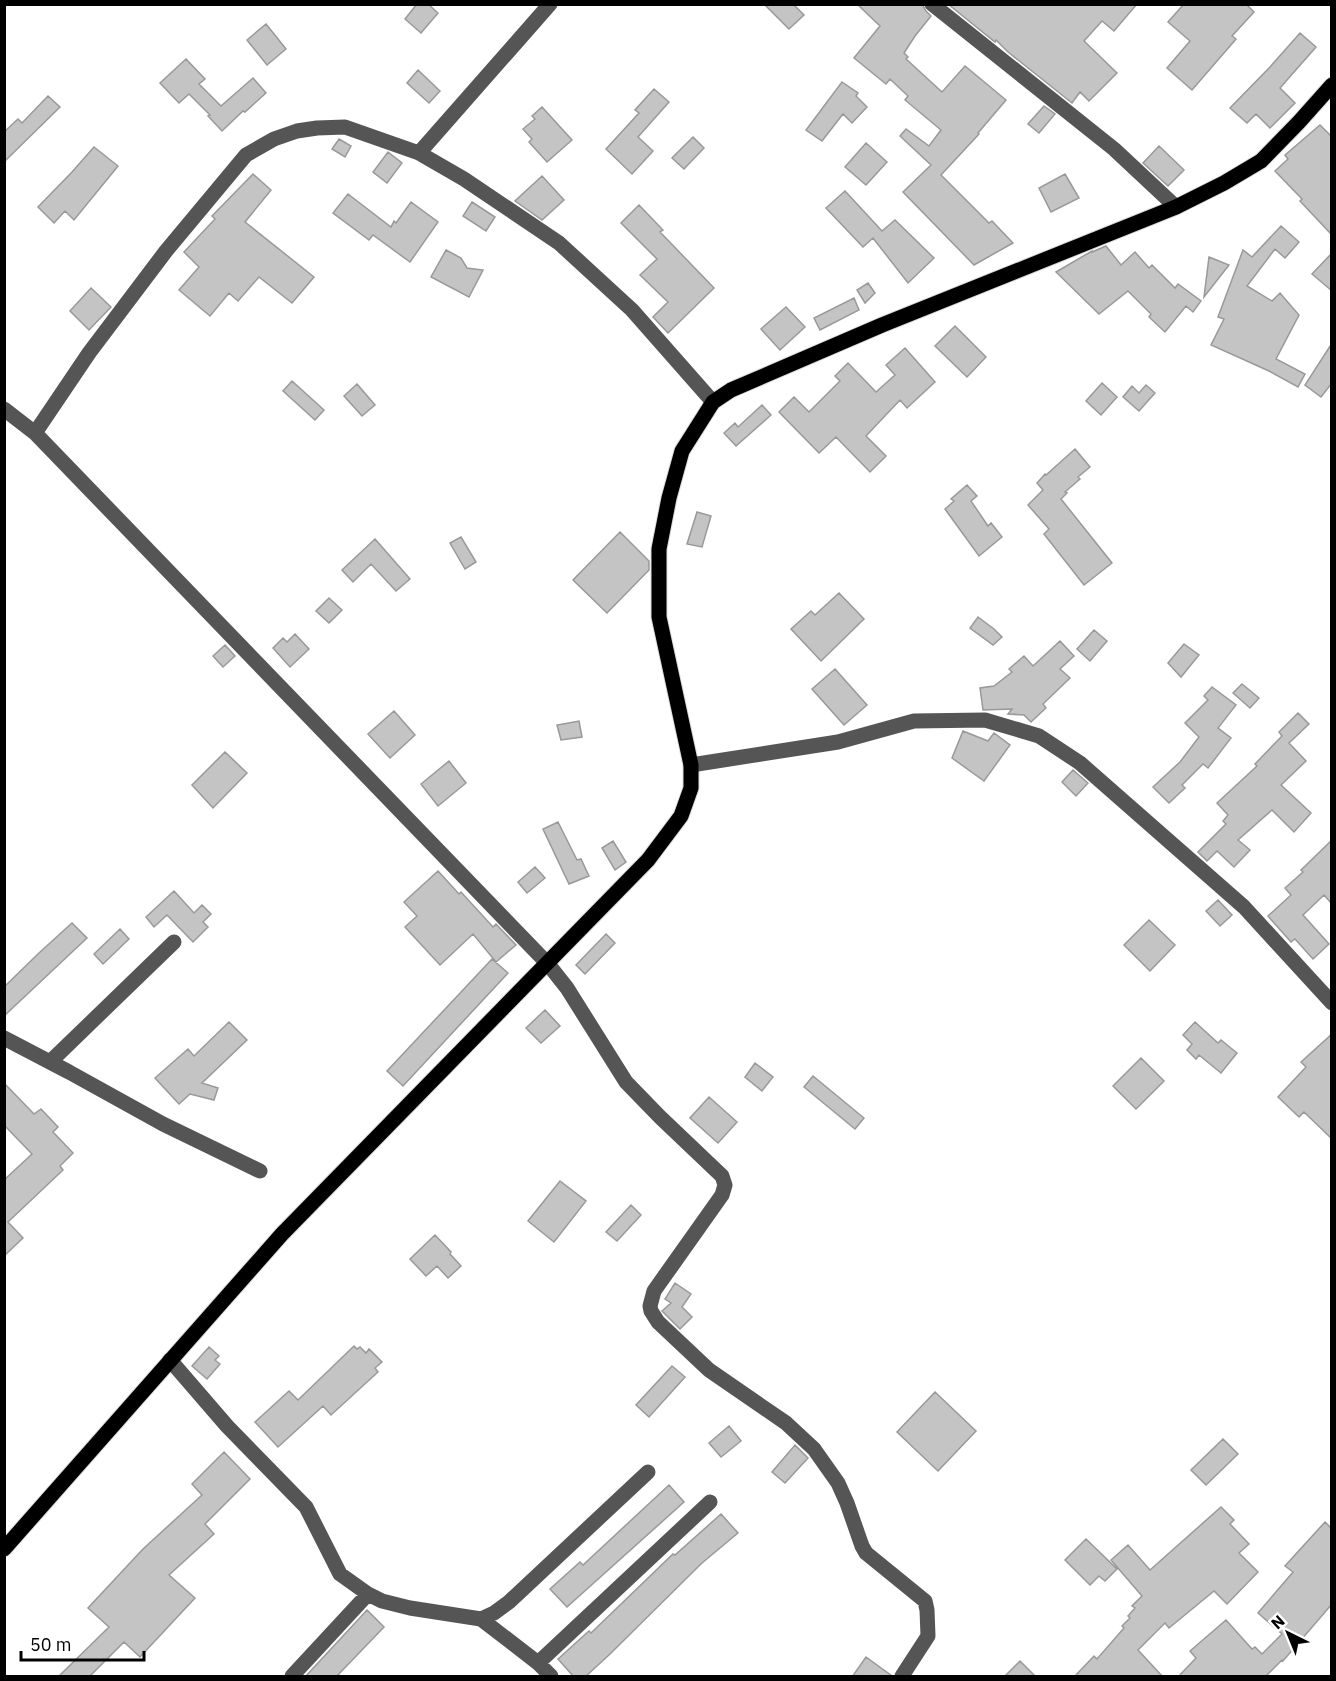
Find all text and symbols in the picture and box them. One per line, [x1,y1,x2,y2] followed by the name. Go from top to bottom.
[1258,1603,1318,1663] north arrow
[1267,1611,1289,1633] text: N
[21,1624,144,1662] scale bar
[30,1633,72,1656] text: 50 m

